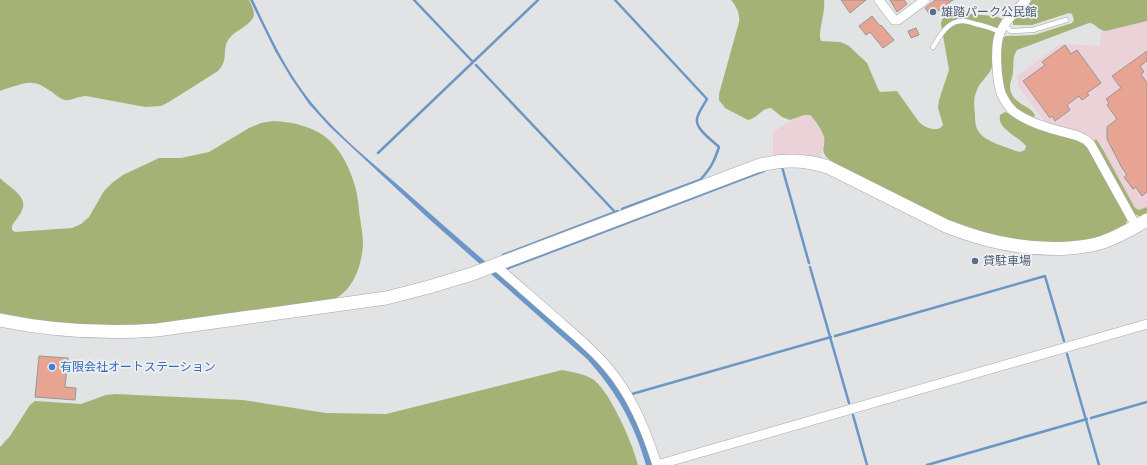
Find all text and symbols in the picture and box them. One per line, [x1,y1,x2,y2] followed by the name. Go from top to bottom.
[941,5,1037,19] place label: 雄踏パーク公民館
[928,7,938,17] marker: 雄踏パーク公民館
[983,254,1031,268] place label: 貸駐車場
[970,256,980,266] marker: 貸駐車場
[60,360,216,374] place label: 有限会社オートステーション
[47,362,57,372] marker: 有限会社オートステーション

